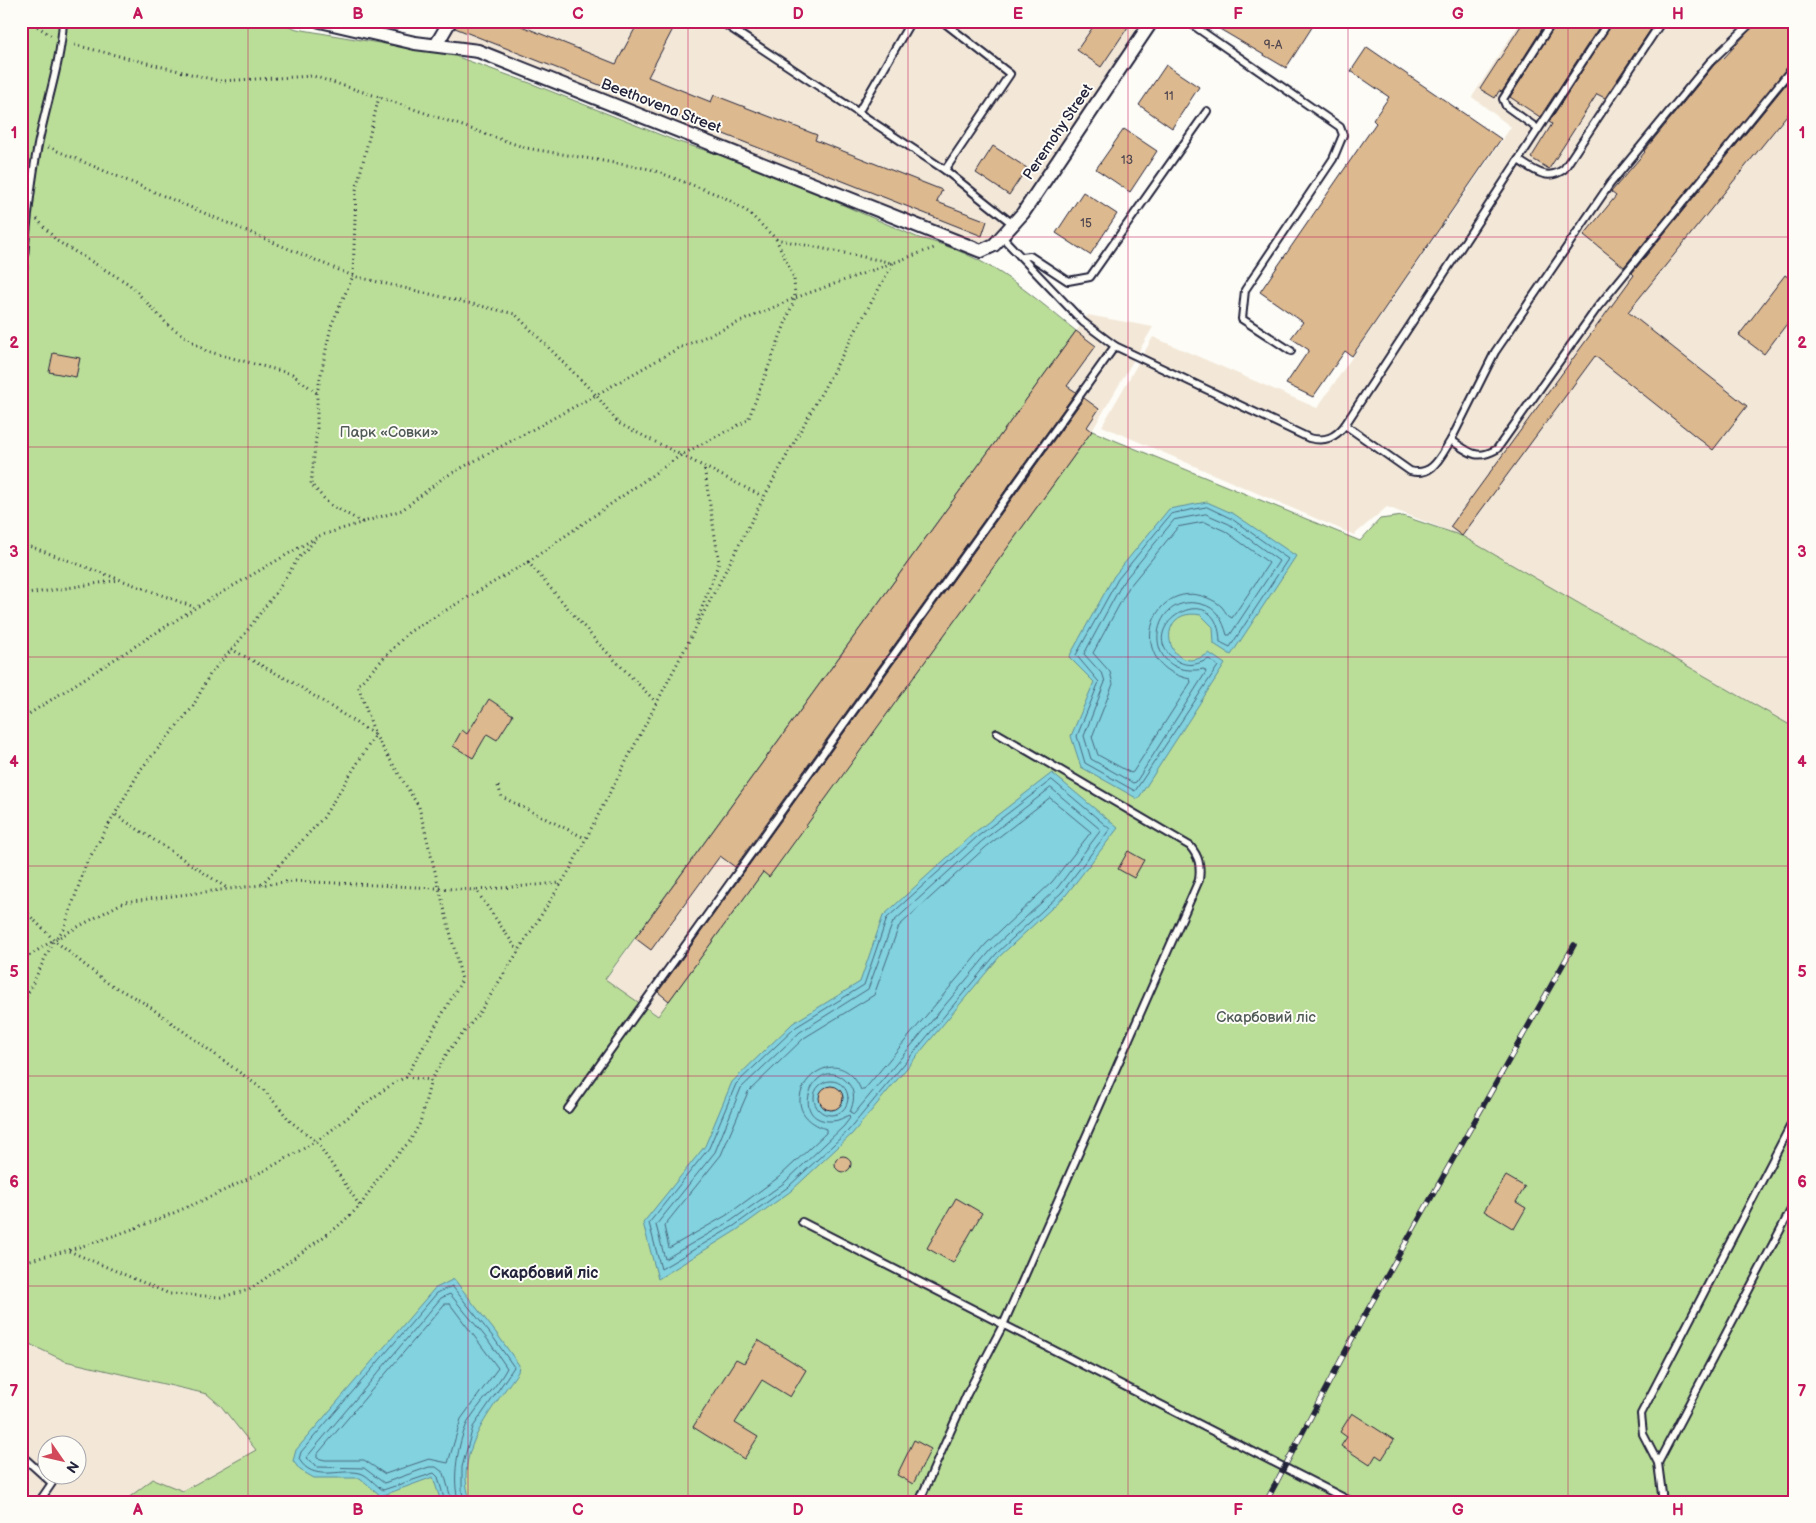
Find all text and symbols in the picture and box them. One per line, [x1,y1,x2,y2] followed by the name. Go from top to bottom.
[132,5,143,24] text: A
[352,5,364,24] text: B
[572,5,584,24] text: C
[792,5,804,24] text: D
[1013,5,1023,24] text: E
[1233,5,1243,24] text: F
[1452,5,1464,24] text: G
[1672,5,1684,24] text: H
[1264,38,1283,53] house number: 9-А
[598,74,724,138] street label: Beethovena Street
[1019,80,1097,184] street label: Peremohy Street
[1164,89,1174,104] house number: 11
[11,124,17,143] text: 1
[1799,124,1805,143] text: 1
[1121,153,1133,168] house number: 13
[1080,216,1092,231] house number: 15
[9,334,19,353] text: 2
[1797,334,1807,353] text: 2
[339,423,439,442] park label: Парк «Совки»
[9,543,19,562] text: 3
[1797,543,1807,562] text: 3
[9,753,19,772] text: 4
[1797,753,1807,772] text: 4
[9,963,19,982] text: 5
[1797,963,1807,982] text: 5
[1216,1008,1316,1027] park label: Скарбовий ліс
[9,1173,19,1192] text: 6
[1797,1173,1807,1192] text: 6
[490,1264,598,1283] district label: Скарбовий ліс
[10,1382,19,1401] text: 7
[1798,1382,1807,1401] text: 7
[38,1436,88,1486] north arrow
[62,1458,82,1476] text: N
[132,1501,143,1520] text: A
[352,1501,364,1520] text: B
[572,1501,584,1520] text: C
[792,1501,804,1520] text: D
[1013,1501,1023,1520] text: E
[1233,1501,1243,1520] text: F
[1452,1501,1464,1520] text: G
[1672,1501,1684,1520] text: H

